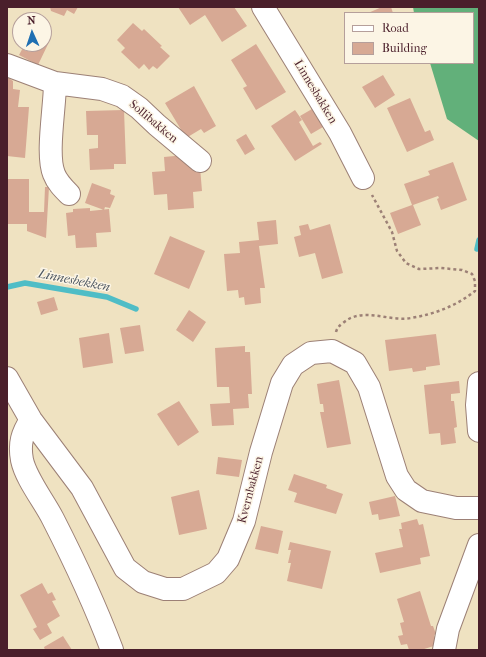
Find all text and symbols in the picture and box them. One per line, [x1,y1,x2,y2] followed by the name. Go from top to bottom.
[12,12,52,52] north arrow
[344,12,474,64] legend
[27,14,36,27] text: N
[382,21,409,35] text: Road
[382,41,427,55] text: Building
[290,57,340,127] street label: Linnesbakken
[126,97,180,147] street label: Sollibakken
[37,266,111,296] water label: Linnesbekken
[235,455,267,525] street label: Kvernbakken

